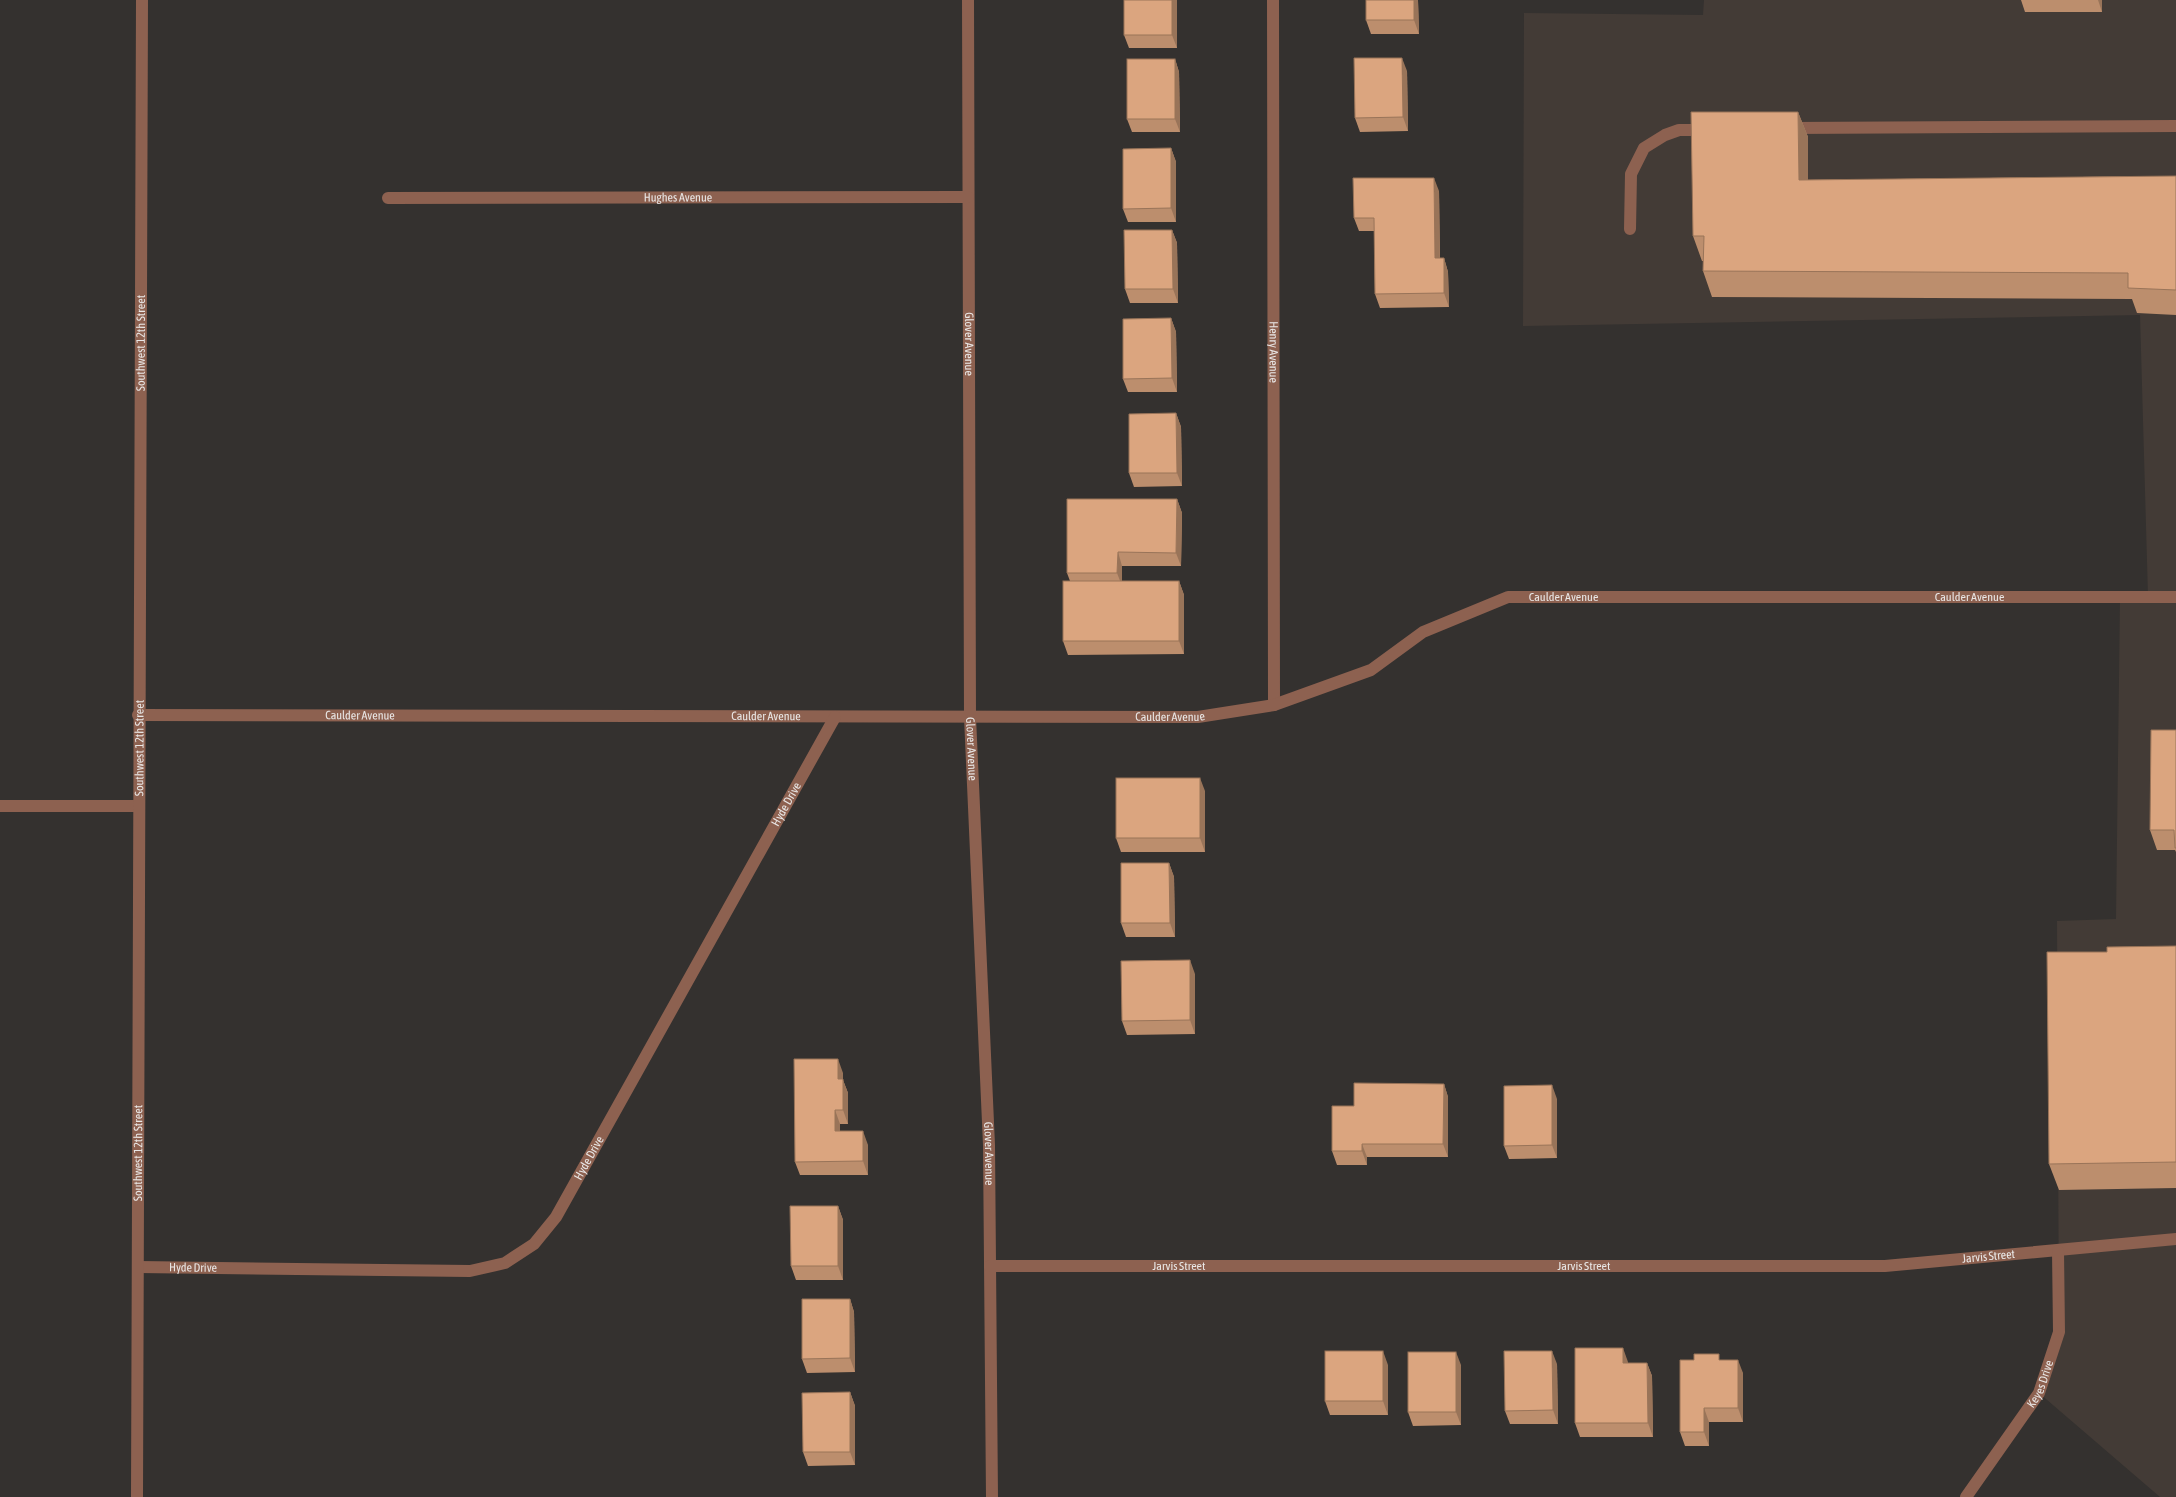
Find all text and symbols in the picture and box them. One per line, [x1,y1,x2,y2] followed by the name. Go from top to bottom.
[644,190,712,205] street label: Hughes Avenue
[134,294,148,391] street label: Southwest 12th Street
[962,312,976,376] street label: Glover Avenue
[1266,321,1281,383] street label: Henry Avenue
[1529,590,1598,604] street label: Caulder Avenue
[1935,590,2004,604] street label: Caulder Avenue
[132,699,147,796] street label: Southwest 12th Street
[325,708,395,722] street label: Caulder Avenue
[731,709,801,723] street label: Caulder Avenue
[1135,709,1206,724] street label: Caulder Avenue
[963,717,980,781] street label: Glover Avenue
[768,780,804,829] street label: Hyde Drive
[131,1104,145,1201] street label: Southwest 12th Street
[981,1121,996,1185] street label: Glover Avenue
[571,1134,607,1182] street label: Hyde Drive
[1962,1247,2016,1266] street label: Jarvis Street
[1153,1259,1206,1273] street label: Jarvis Street
[1558,1259,1611,1273] street label: Jarvis Street
[169,1260,217,1275] street label: Hyde Drive
[2024,1358,2056,1410] street label: Keyes Drive

